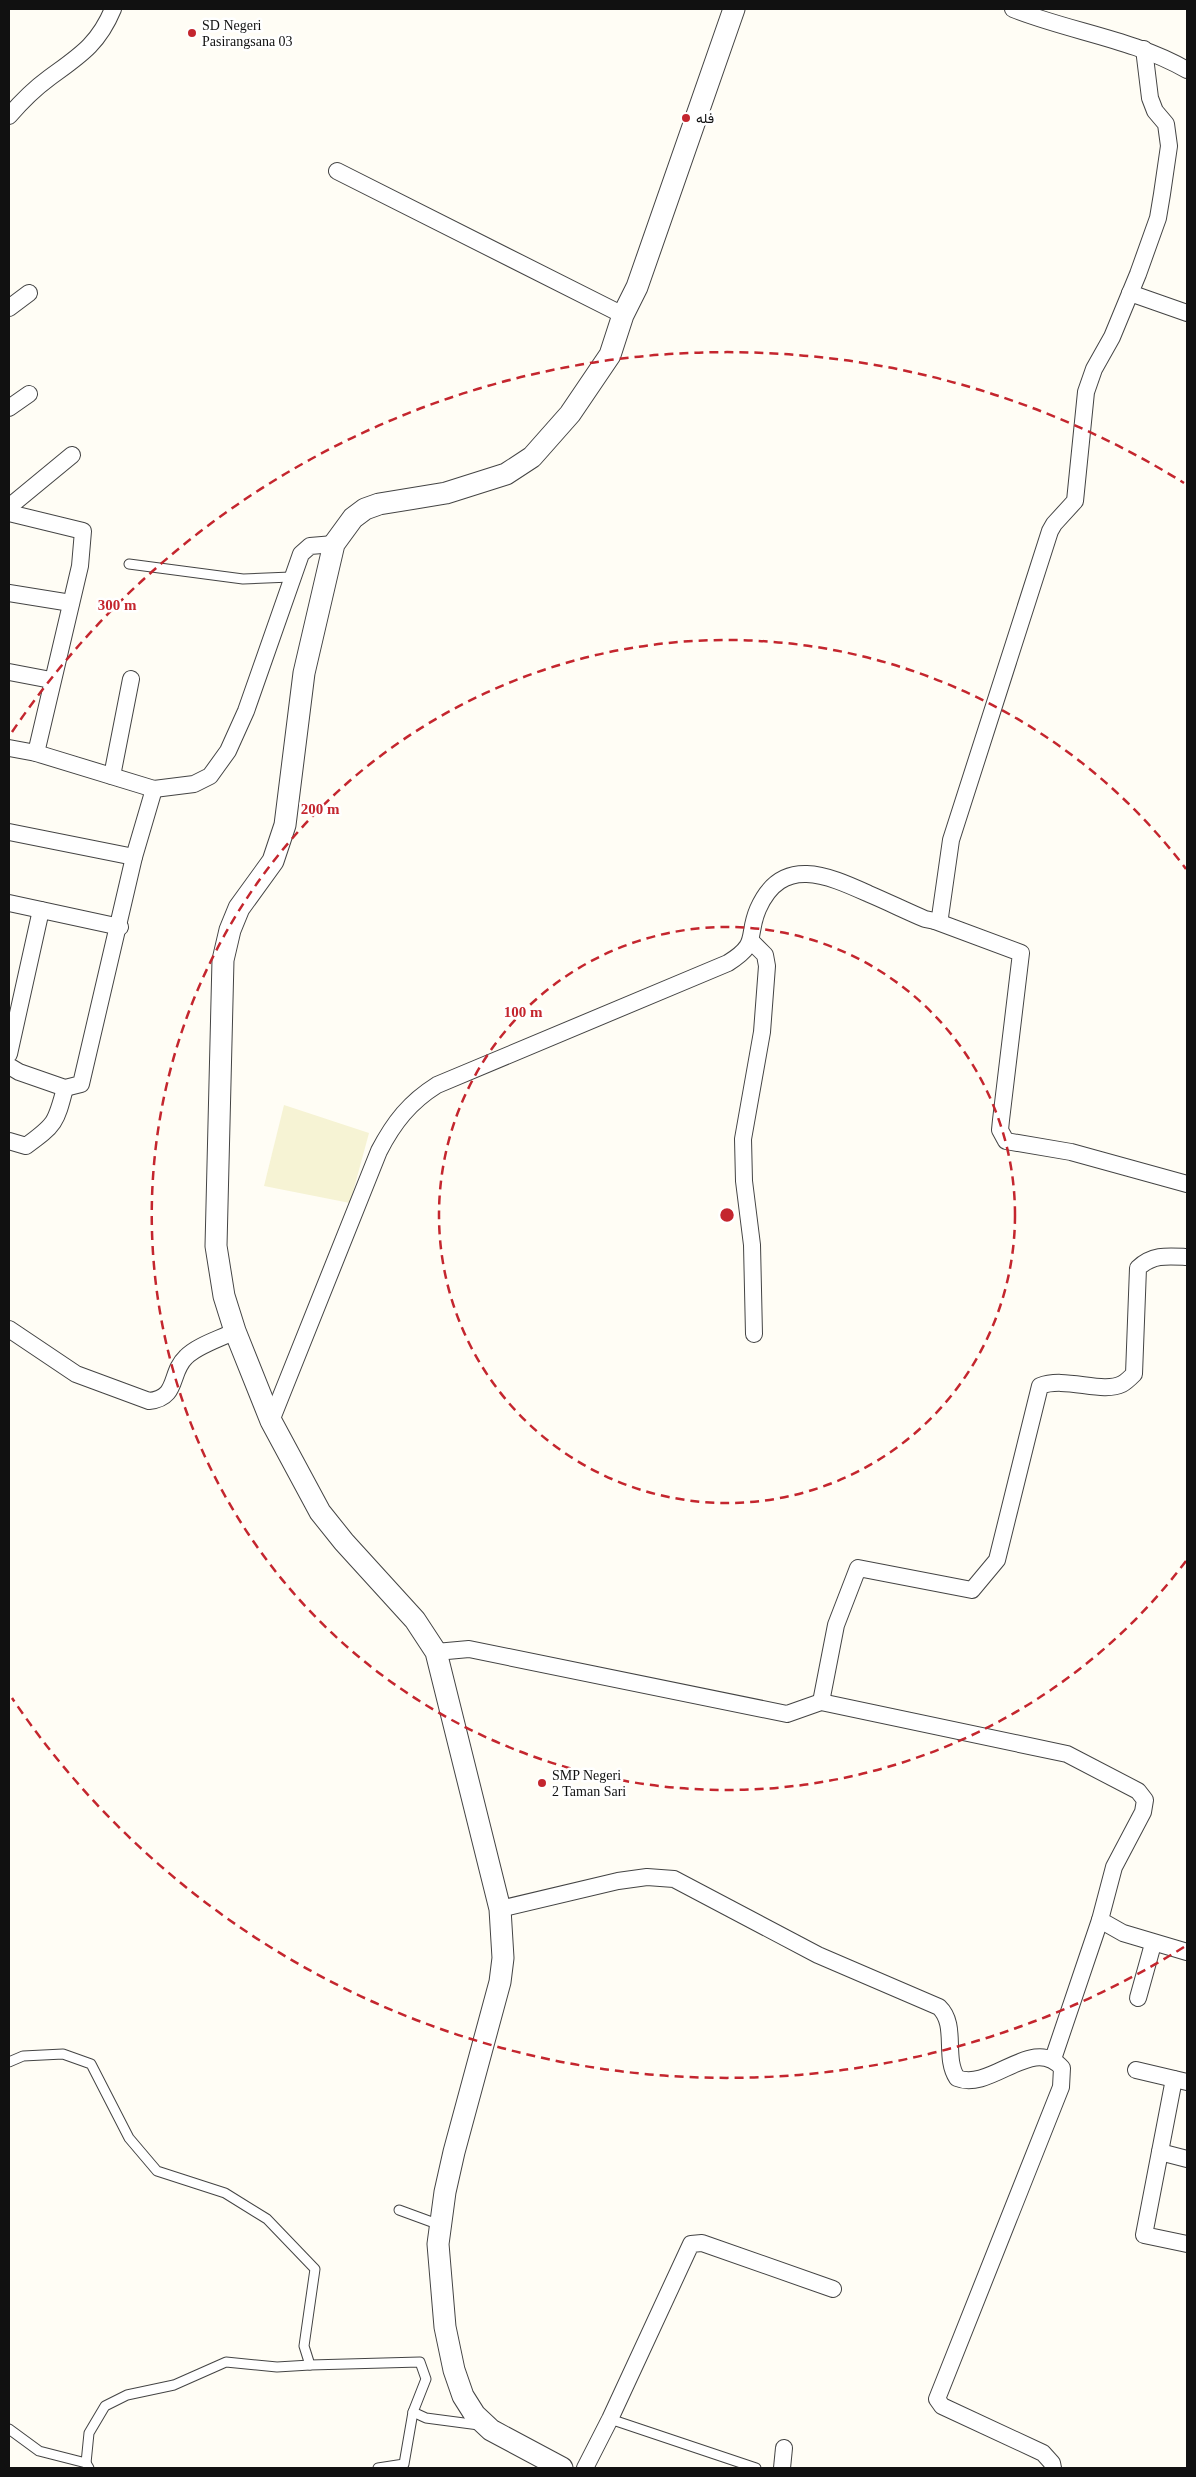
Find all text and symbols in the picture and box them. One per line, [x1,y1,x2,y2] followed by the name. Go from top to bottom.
[202,18,293,49] place label: SD Negeri Pasirangsana 03
[186,27,198,39] marker: SD Negeri Pasirangsana 03
[696,111,714,126] place label: فله
[680,112,692,124] marker: فله
[98,597,137,613] text: 300 m
[301,801,340,817] text: 200 m
[504,1004,543,1020] text: 100 m
[718,1206,736,1224] centre of rings
[552,1768,626,1799] place label: SMP Negeri 2 Taman Sari
[536,1777,548,1789] marker: SMP Negeri 2 Taman Sari

